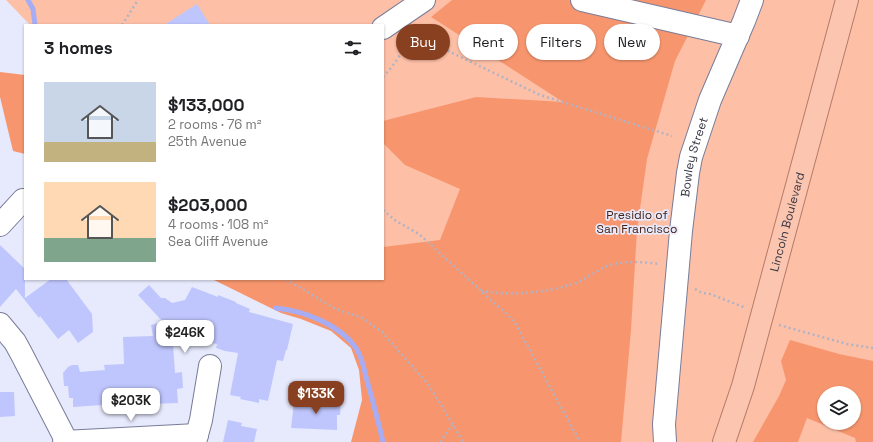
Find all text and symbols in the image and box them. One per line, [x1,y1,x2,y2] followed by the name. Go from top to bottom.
[396,24,450,60] chip: Buy
[458,24,518,60] chip: Rent
[526,24,596,60] chip: Filters
[604,24,660,60] chip: New
[44,37,113,59] text: 3 homes
[342,37,364,59] icon: filters
[168,94,245,116] text: $133,000
[76,98,124,146] icon: home
[677,115,712,198] street label: Bowley Street
[168,116,262,133] text: 2 rooms · 76 m²
[168,133,247,150] text: 25th Avenue
[766,170,808,274] street label: Lincoln Boulevard
[168,194,248,216] text: $203,000
[76,198,124,246] icon: home
[597,207,677,237] park label: Presidio of San Francisco
[168,216,269,233] text: 4 rooms · 108 m²
[168,233,268,250] text: Sea Cliff Avenue
[157,320,213,354] pin: $246K
[165,324,205,341] text: $246K
[288,381,344,415] pin: $133K
[297,385,335,402] text: $133K
[817,386,861,430] map controls
[817,386,861,430] button: layers
[103,388,159,422] pin: $203K
[111,392,151,409] text: $203K

